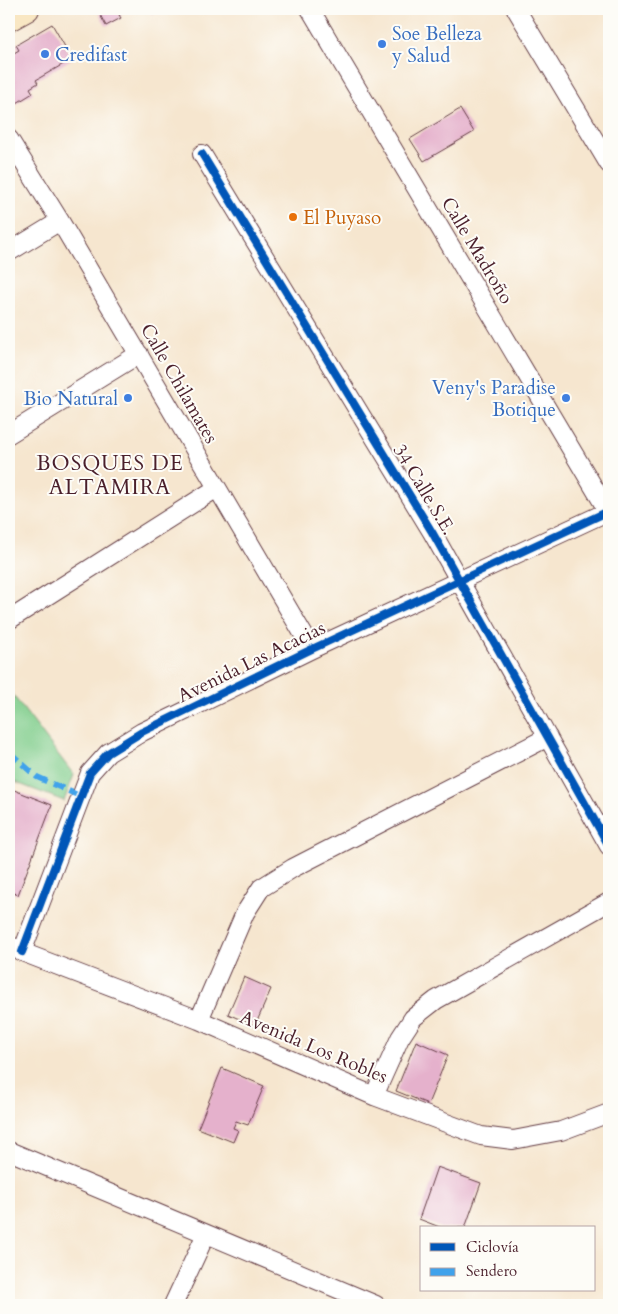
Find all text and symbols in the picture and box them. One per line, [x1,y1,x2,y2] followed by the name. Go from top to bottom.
[391,21,482,69] place label: Soe Belleza y Salud
[376,38,388,50] marker: Soe Belleza y Salud
[55,42,127,68] place label: Credifast
[39,48,51,60] marker: Credifast
[435,192,519,309] street label: Calle Madroño
[303,205,381,231] place label: El Puyaso
[287,211,299,223] marker: El Puyaso
[134,319,224,448] street label: Calle Chilamates
[432,375,556,423] place label: Veny's Paradise Botique
[24,386,118,412] place label: Bio Natural
[122,392,134,404] marker: Bio Natural
[560,392,572,404] marker: Veny's Paradise Botique
[387,439,461,540] street label: 34 Calle S.E.
[36,449,184,502] district label: BOSQUES DE ALTAMIRA
[173,615,330,709] street label: Avenida Las Acacias
[236,1004,391,1090] street label: Avenida Los Robles
[420,1226,596,1292] legend
[466,1237,519,1257] text: Ciclovía
[466,1261,517,1281] text: Sendero

